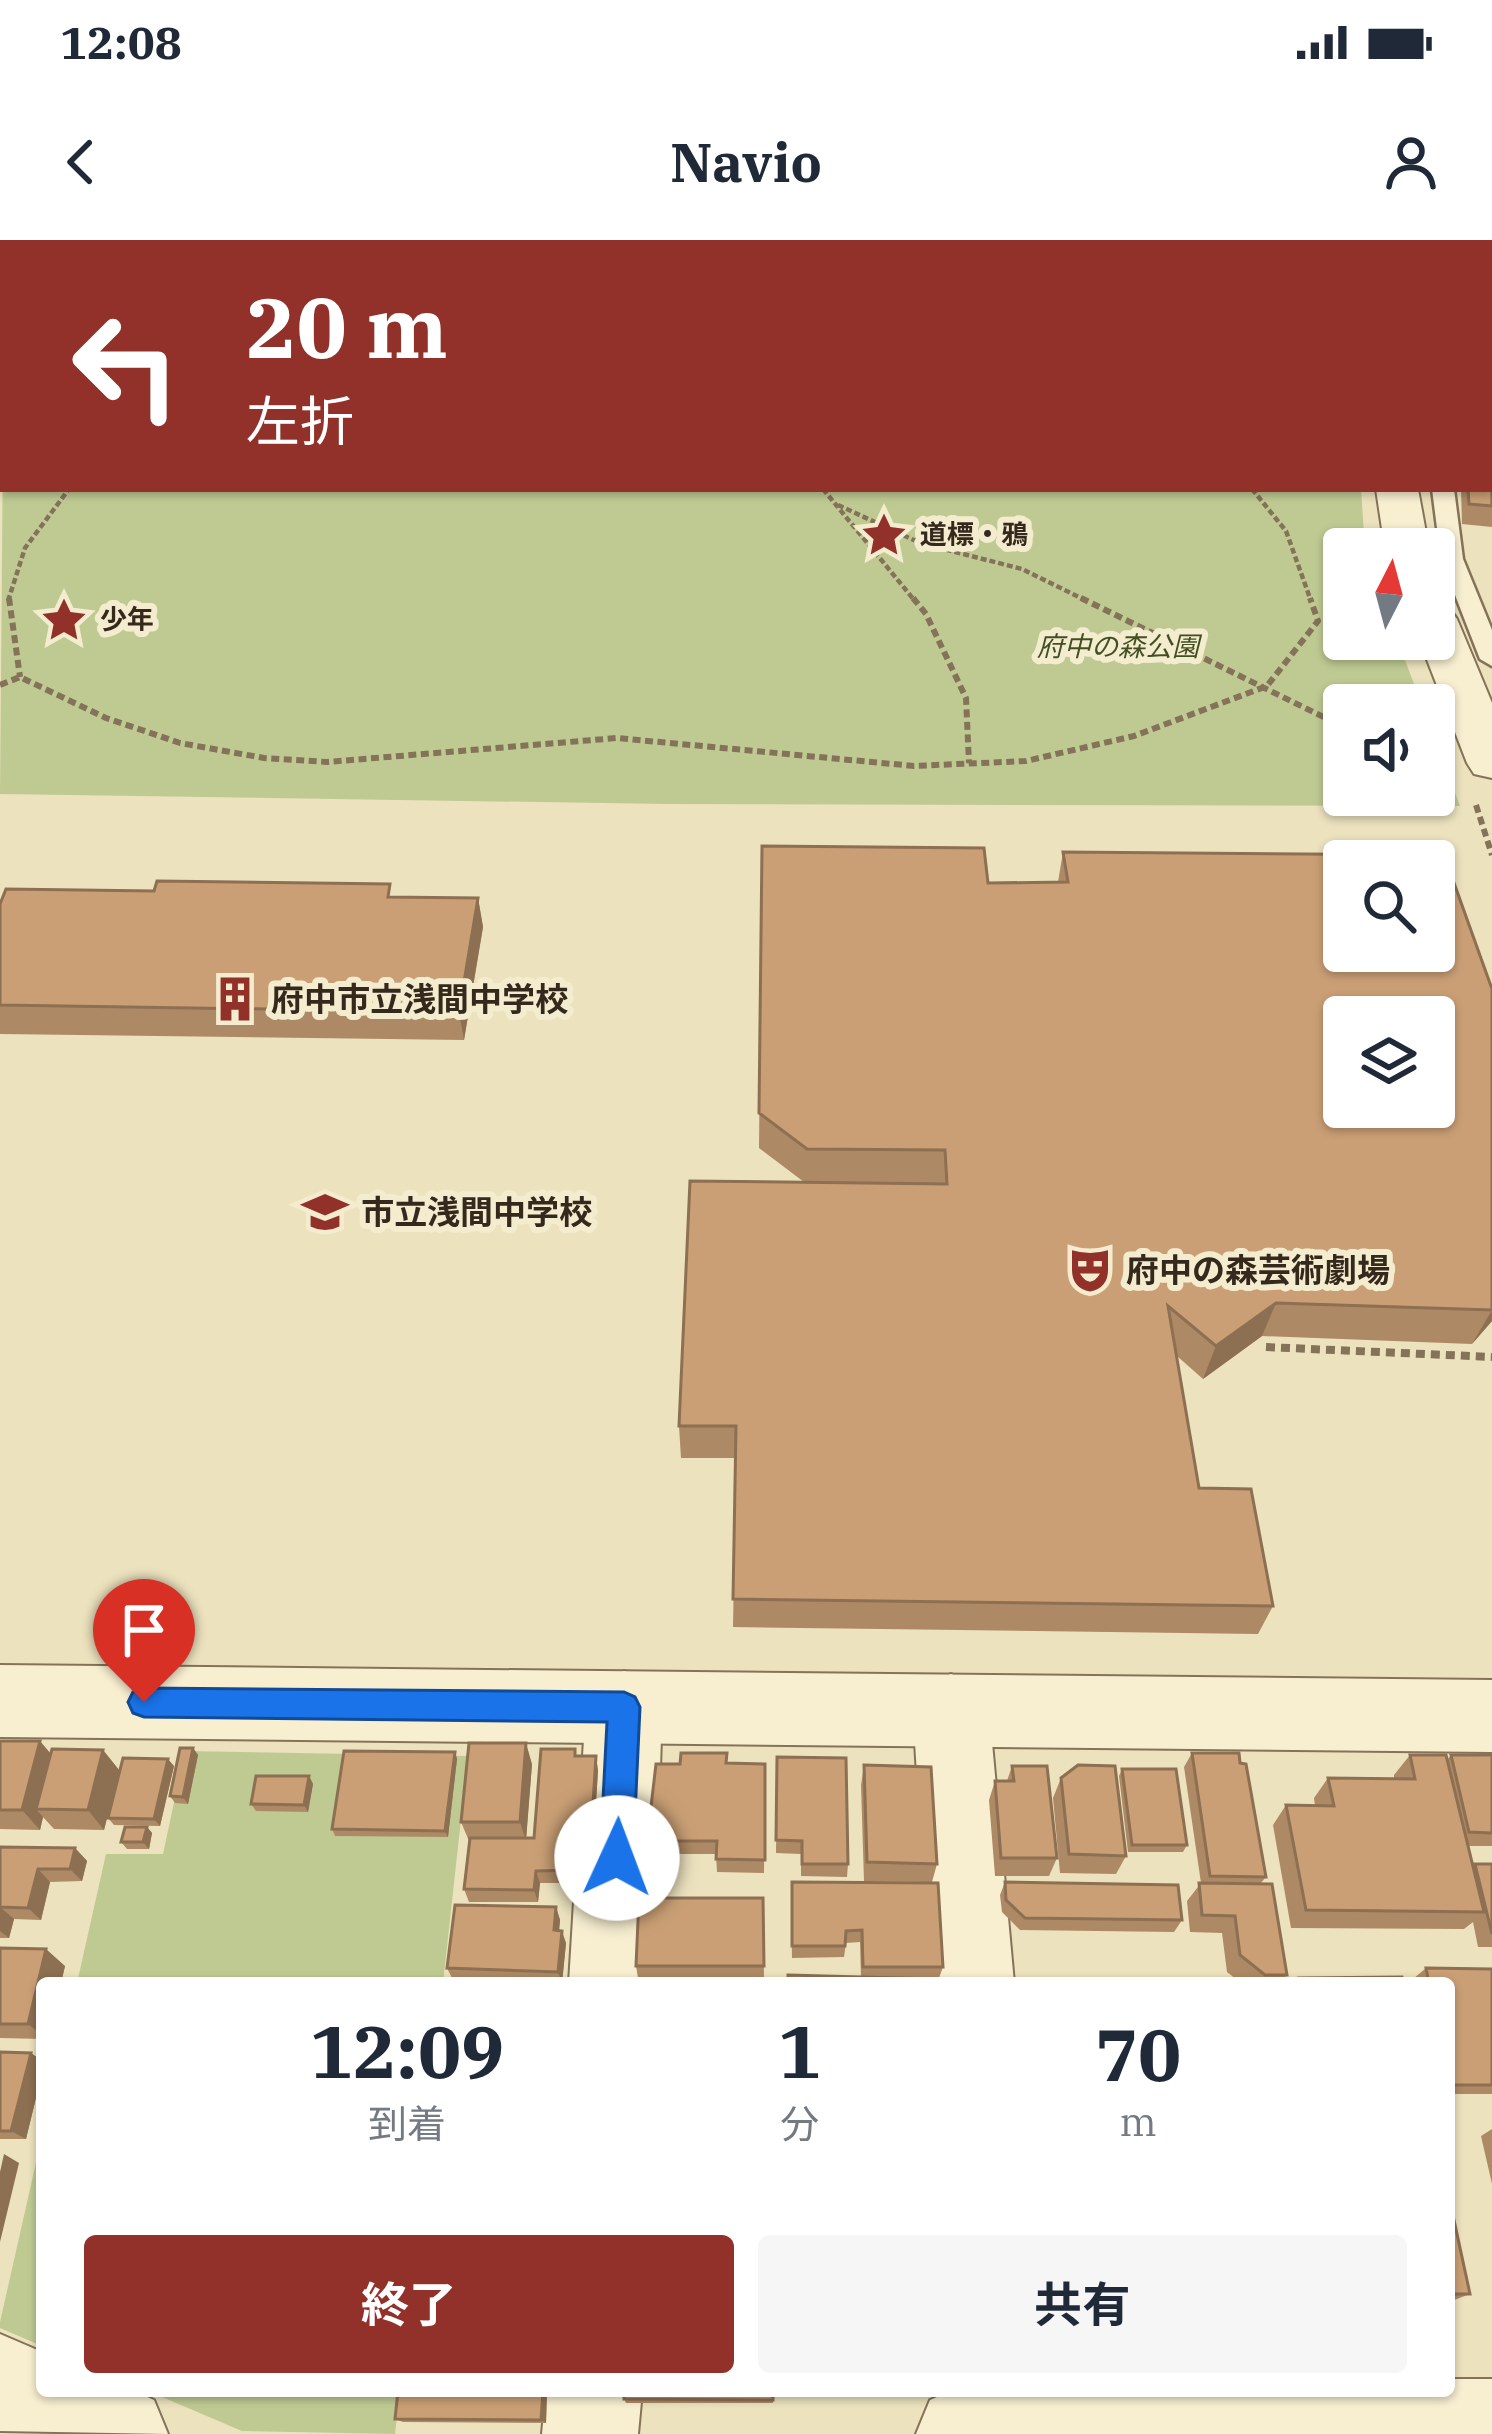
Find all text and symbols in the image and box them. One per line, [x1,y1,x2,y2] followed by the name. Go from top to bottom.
[60,13,182,71] text: 12:08
[670,127,822,197] text: Navio
[48,129,114,195] icon: back
[1378,129,1444,195] icon: person
[246,272,448,381] text: 20 m
[48,288,204,444] icon: left
[246,386,354,456] text: 左折
[859,510,909,560] place icon: 道標・鴉
[920,516,1028,551] place label: 道標・鴉
[1323,528,1455,660] north arrow
[1323,528,1455,1128] map controls
[39,595,89,645] place icon: 少年
[100,601,154,636] place label: 少年
[1037,628,1203,663] park label: 府中の森公園
[1323,684,1455,816] button: sound
[1323,840,1455,972] button: search
[210,974,260,1024] building icon: 府中市立浅間中学校
[271,977,568,1020] place label: 府中市立浅間中学校
[1323,996,1455,1128] button: layers
[300,1187,350,1237] school or university icon: 市立浅間中学校
[361,1190,592,1233] place label: 市立浅間中学校
[1065,1245,1115,1295] theatre icon: 府中の森芸術劇場
[1126,1248,1390,1291] place label: 府中の森芸術劇場
[93,1579,195,1702] pin
[111,1597,177,1663] icon: arrive
[554,1795,680,1921] position arrow
[310,2004,504,2098] text: 12:09
[778,2004,821,2098] text: 1
[1095,2007,1181,2101] text: 70
[1120,2096,1157,2147] text: m
[368,2098,446,2149] text: 到着
[780,2098,819,2149] text: 分
[84,2235,734,2373] button: 終了
[758,2235,1407,2373] button: 共有

